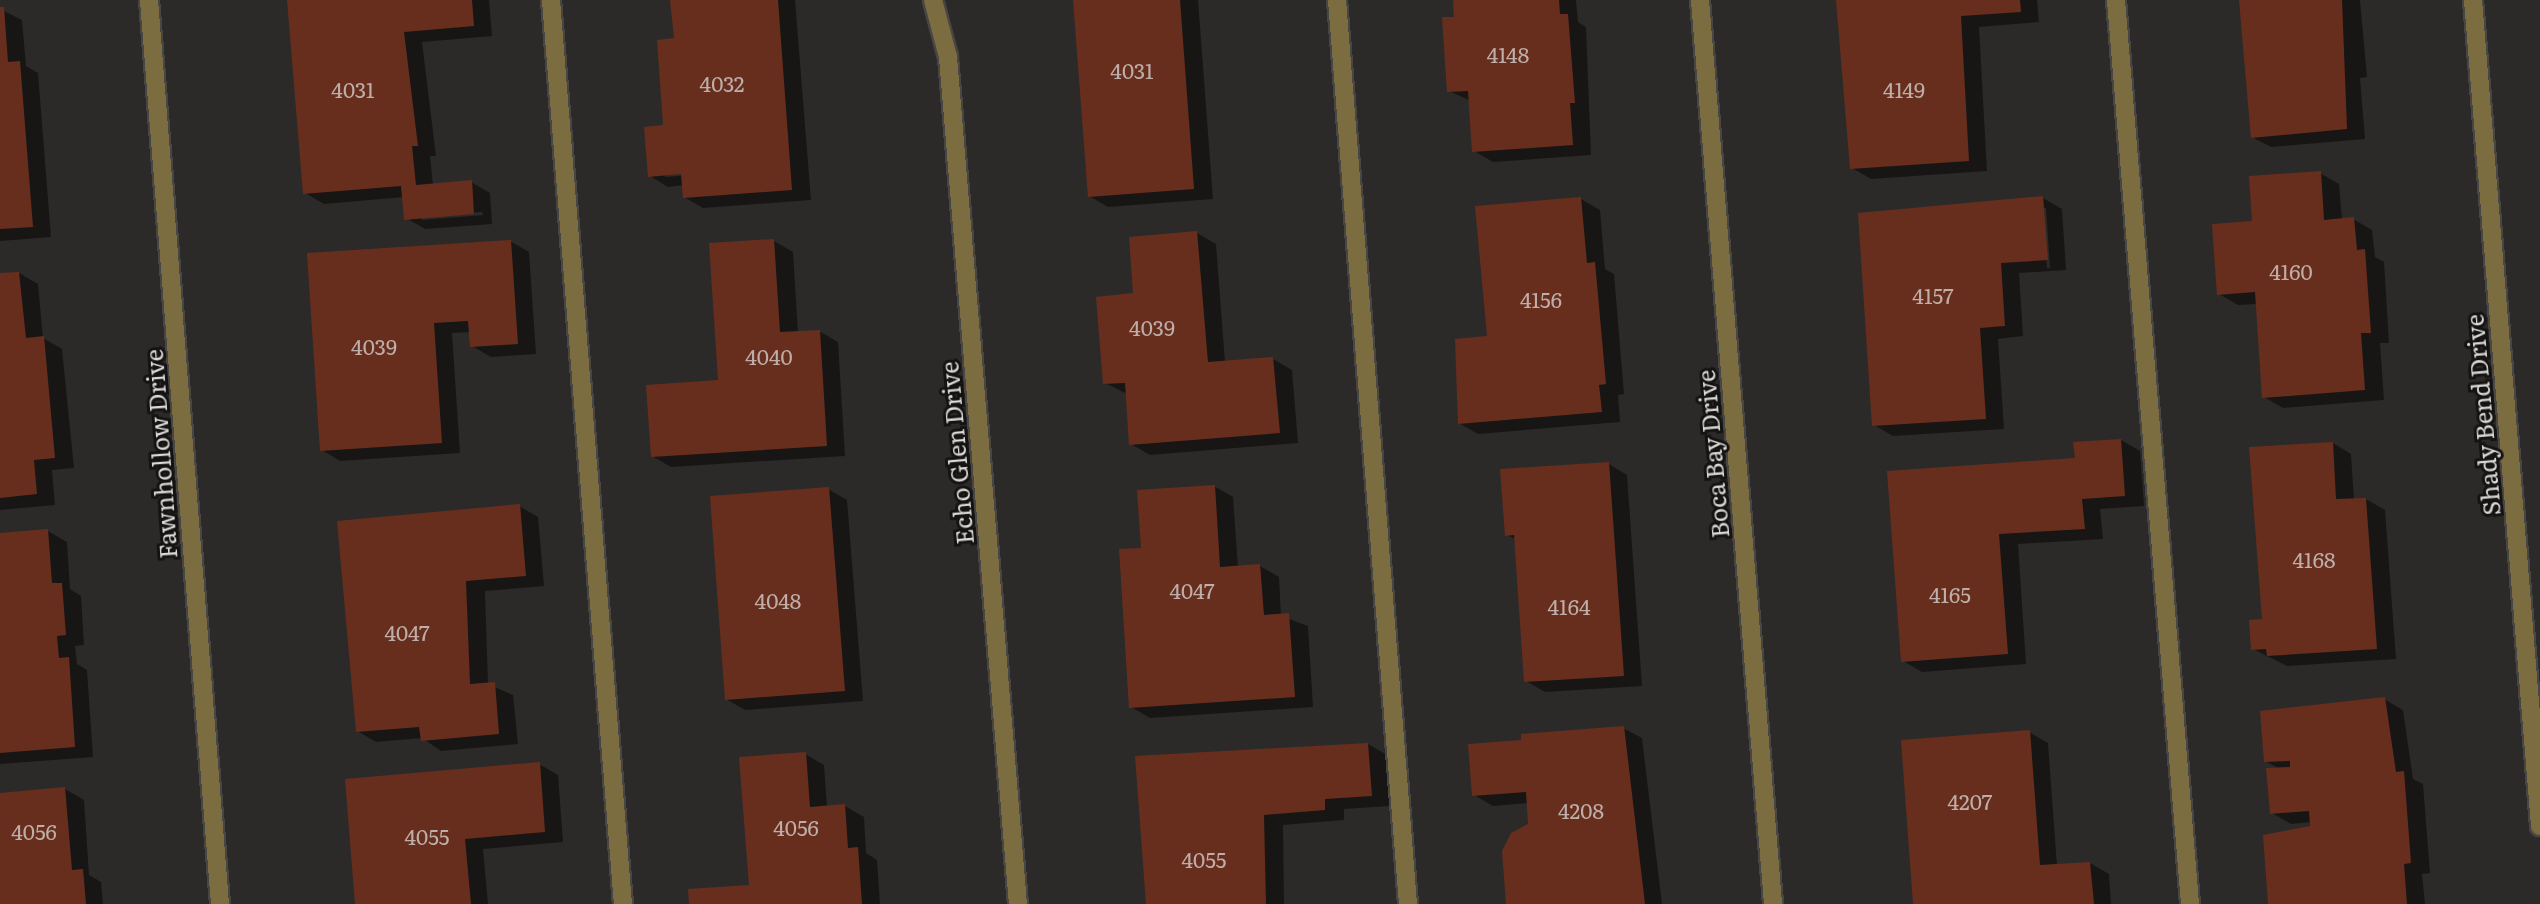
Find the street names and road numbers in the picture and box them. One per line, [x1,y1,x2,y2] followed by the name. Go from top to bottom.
[2459,313,2505,517] street label: Shady Bend Drive
[138,348,182,560] street label: Fawnhollow Drive
[934,360,978,546] street label: Echo Glen Drive
[1690,369,1734,539] street label: Boca Bay Drive

